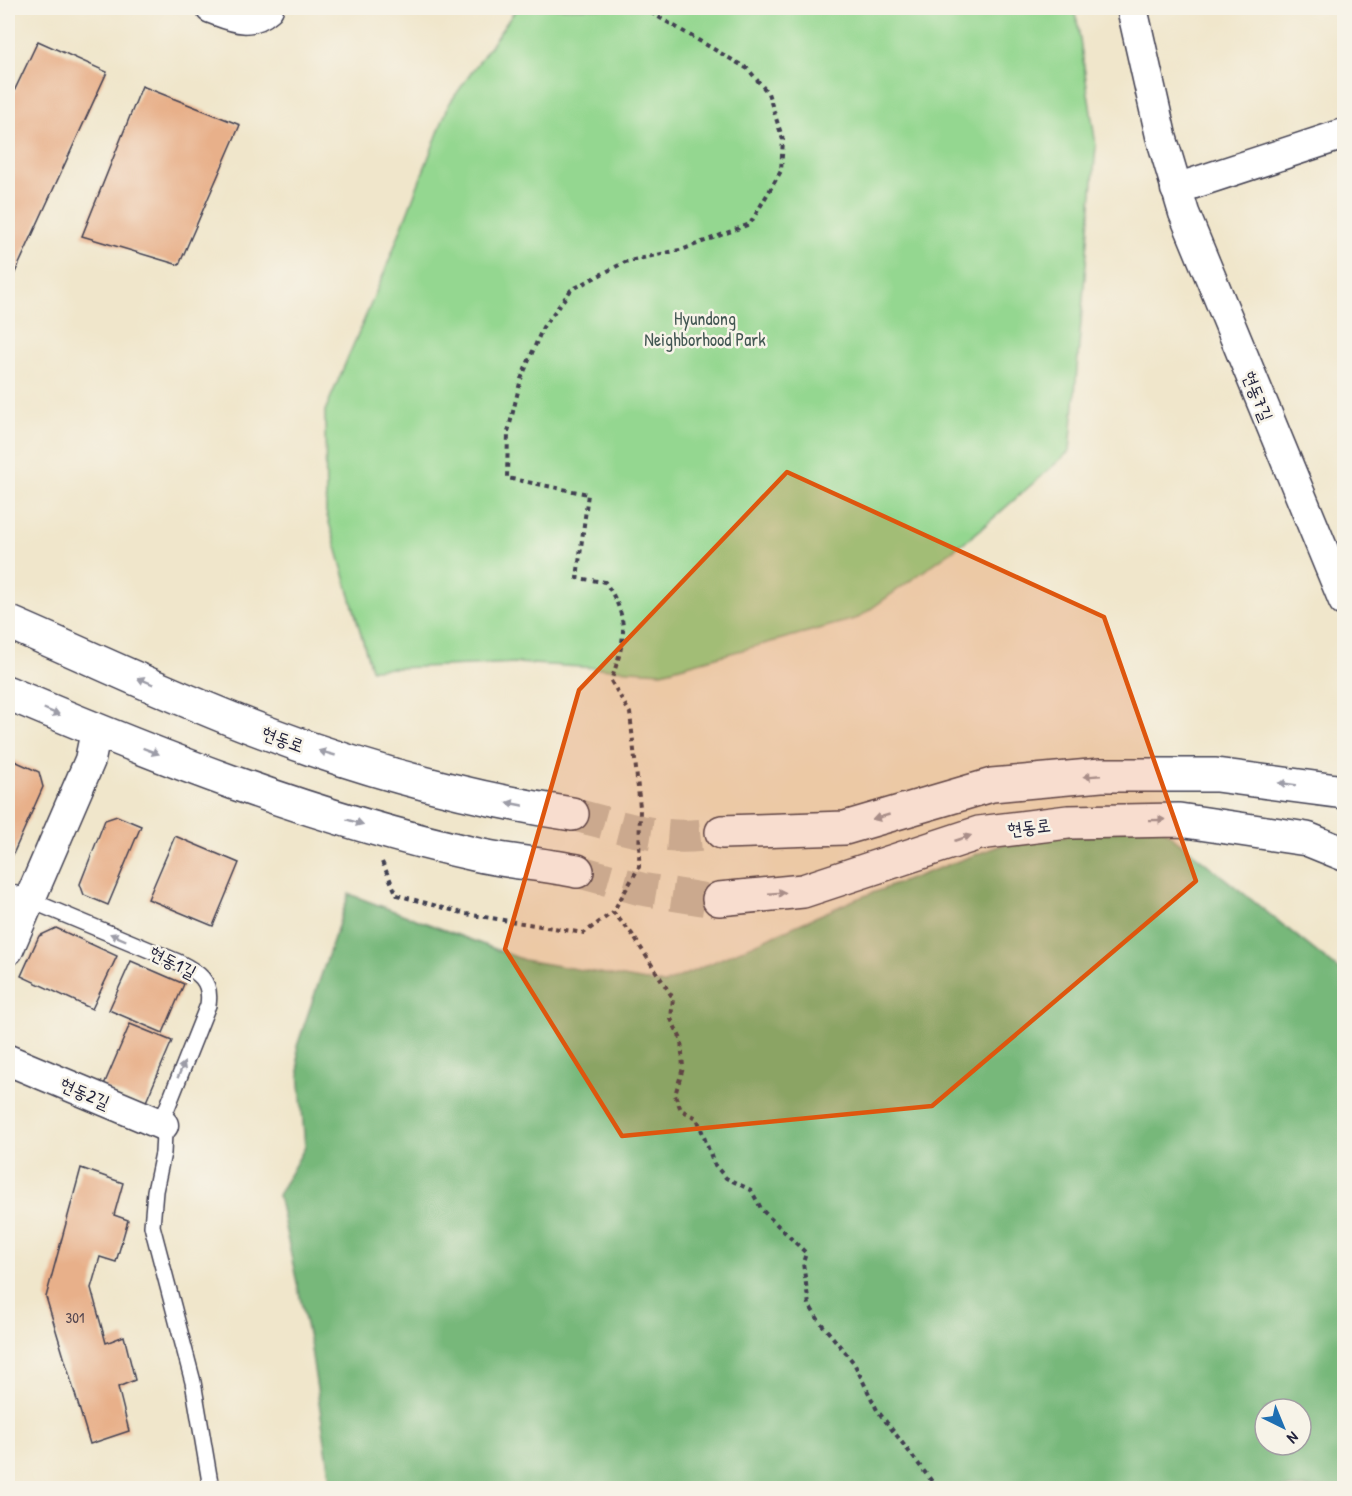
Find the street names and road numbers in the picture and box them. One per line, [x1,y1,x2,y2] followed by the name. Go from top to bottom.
[1237,367,1280,425] street label: 현동7길
[258,720,308,758] street label: 현동로
[1006,812,1052,842] street label: 현동로
[145,940,201,985] street label: 현동1길
[56,1071,114,1115] street label: 현동2길

